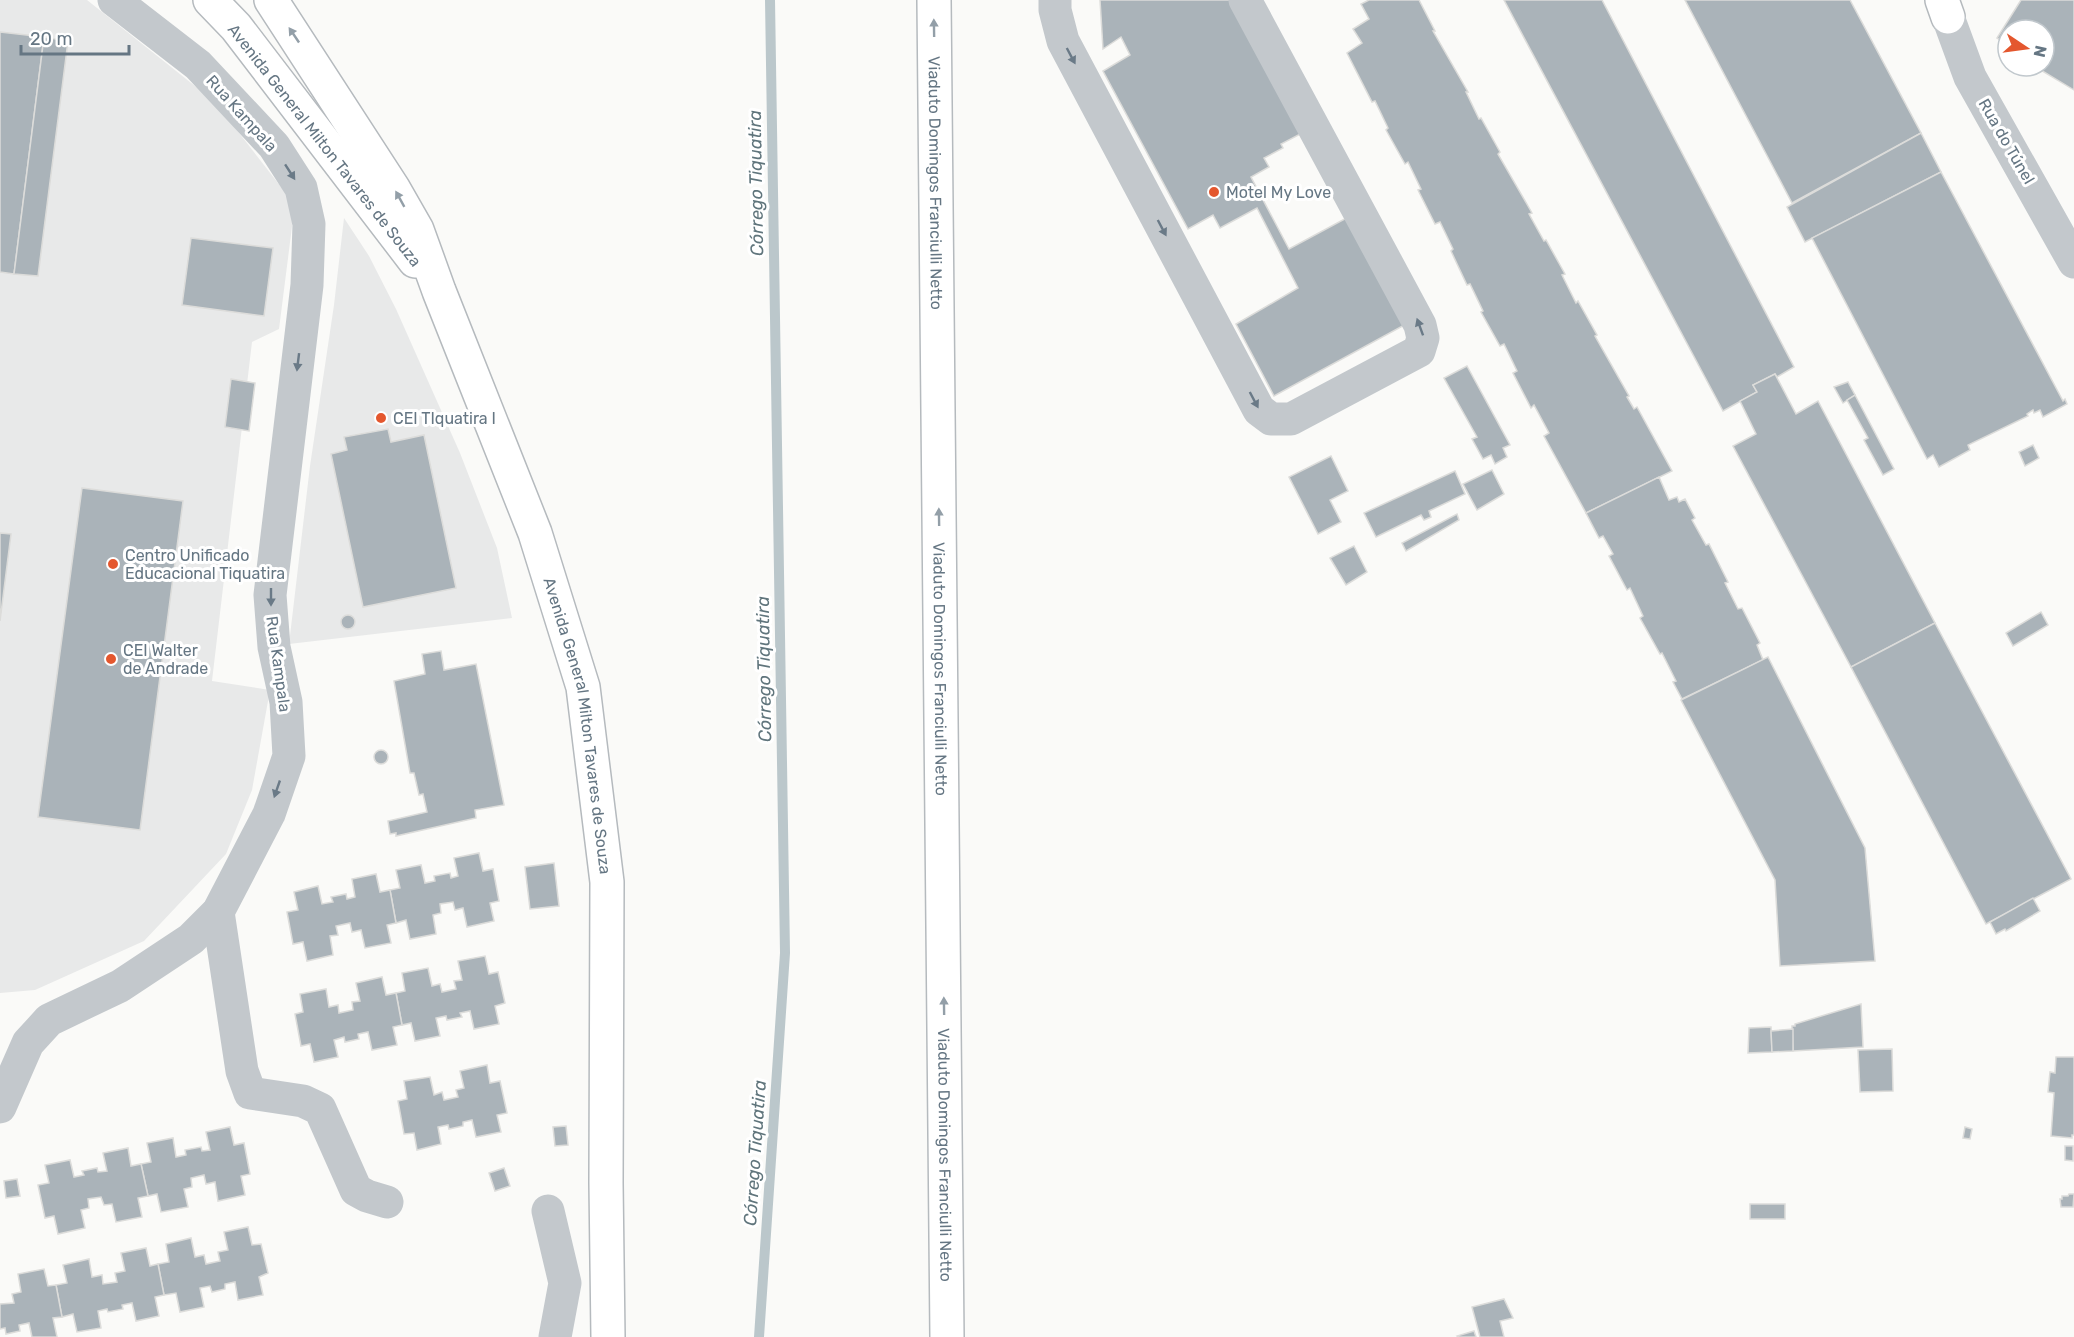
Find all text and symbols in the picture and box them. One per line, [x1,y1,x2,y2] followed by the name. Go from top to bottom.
[21,18,129,56] scale bar
[929,18,939,37] one-way arrow
[1996,18,2056,78] north arrow
[224,20,425,270] street label: Avenida General Milton Tavares de Souza
[30,28,72,50] text: 20 m
[288,28,300,44] one-way arrow
[2030,44,2051,59] text: N
[1066,47,1076,64] one-way arrow
[925,56,946,310] street label: Viaduto Domingos Franciulli Netto
[202,71,281,156] street label: Rua Kampala
[1975,95,2039,187] street label: Rua do Túnel
[744,109,768,256] water label: Córrego Tiquatira
[285,163,296,180] one-way arrow
[1226,183,1331,202] place label: Motel My Love
[1207,185,1221,199] marker: Motel My Love
[395,190,405,207] one-way arrow
[1157,220,1167,237] one-way arrow
[1414,318,1424,336] one-way arrow
[293,353,303,372] one-way arrow
[1249,392,1259,409] one-way arrow
[393,409,496,428] place label: CEI TIquatira I
[374,411,388,425] marker: CEI TIquatira I
[934,507,944,526] one-way arrow
[929,542,951,796] street label: Viaduto Domingos Franciulli Netto
[125,546,285,583] place label: Centro Unificado Educacional Tiquatira
[106,557,120,571] marker: Centro Unificado Educacional Tiquatira
[539,575,615,875] street label: Avenida General Milton Tavares de Souza
[266,588,276,607] one-way arrow
[752,595,776,742] water label: Córrego Tiquatira
[262,615,295,713] street label: Rua Kampala
[123,641,208,678] place label: CEI Walter de Andrade
[104,652,118,666] marker: CEI Walter de Andrade
[272,780,282,798] one-way arrow
[939,996,948,1015] one-way arrow
[934,1028,955,1282] street label: Viaduto Domingos Franciulli Netto
[739,1079,771,1227] water label: Córrego Tiquatira

